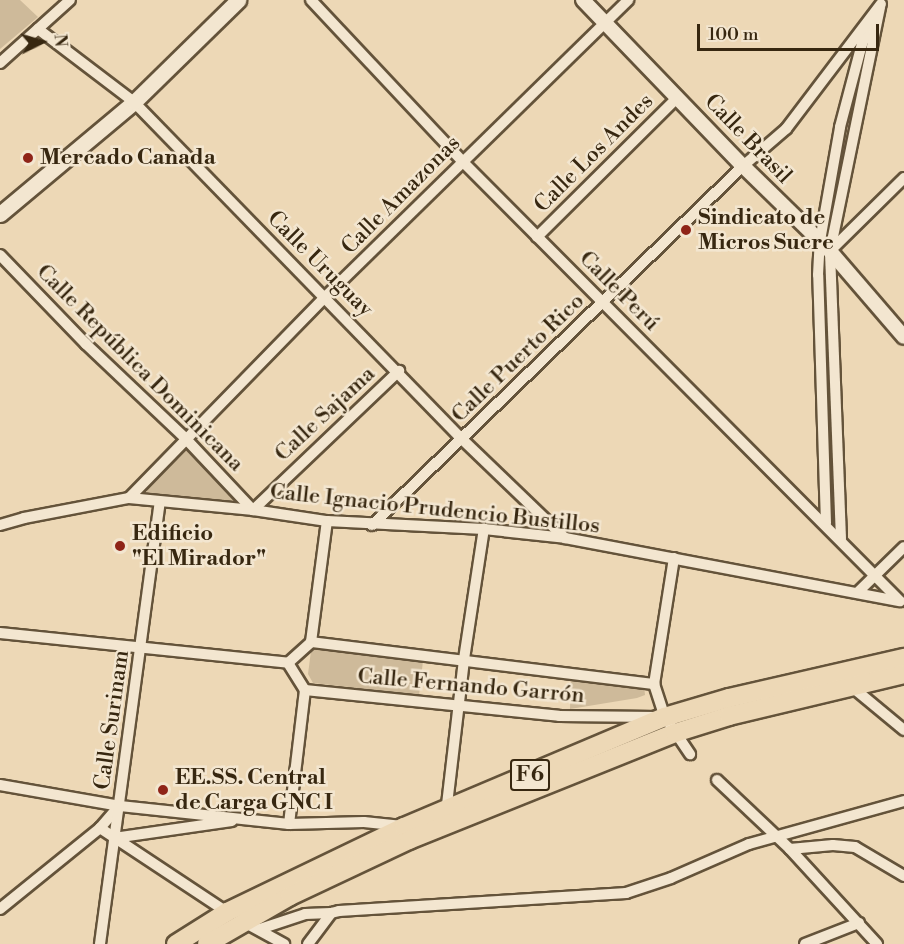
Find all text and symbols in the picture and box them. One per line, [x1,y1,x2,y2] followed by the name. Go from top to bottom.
[12,12,72,72] north arrow
[700,12,882,50] scale bar
[708,23,759,46] text: 100 m
[49,33,70,48] text: N
[529,88,659,218] street label: Calle Los Andes
[699,89,797,189] street label: Calle Brasil
[336,130,466,260] street label: Calle Amazonas
[40,145,216,171] place label: Mercado Canada
[21,151,35,165] marker: Mercado Canada
[698,204,834,255] place label: Sindicato de Micros Sucre
[262,206,378,322] street label: Calle Uruguay
[679,223,693,237] marker: Sindicato de Micros Sucre
[573,245,665,337] street label: Calle Perú
[31,259,249,477] street label: Calle República Dominicana
[446,288,590,428] street label: Calle Puerto Rico
[269,361,381,467] street label: Calle Sajama
[269,479,601,539] street label: Calle Ignacio Prudencio Bustillos
[132,520,266,572] place label: Edificio "El Mirador"
[113,539,127,553] marker: Edificio "El Mirador"
[89,648,135,792] street label: Calle Surinam
[356,663,586,709] street label: Calle Fernando Garrón
[509,757,551,793] road number: F6
[175,764,333,816] place label: EE.SS. Central de Carga GNC I
[156,783,170,797] marker: EE.SS. Central de Carga GNC I

